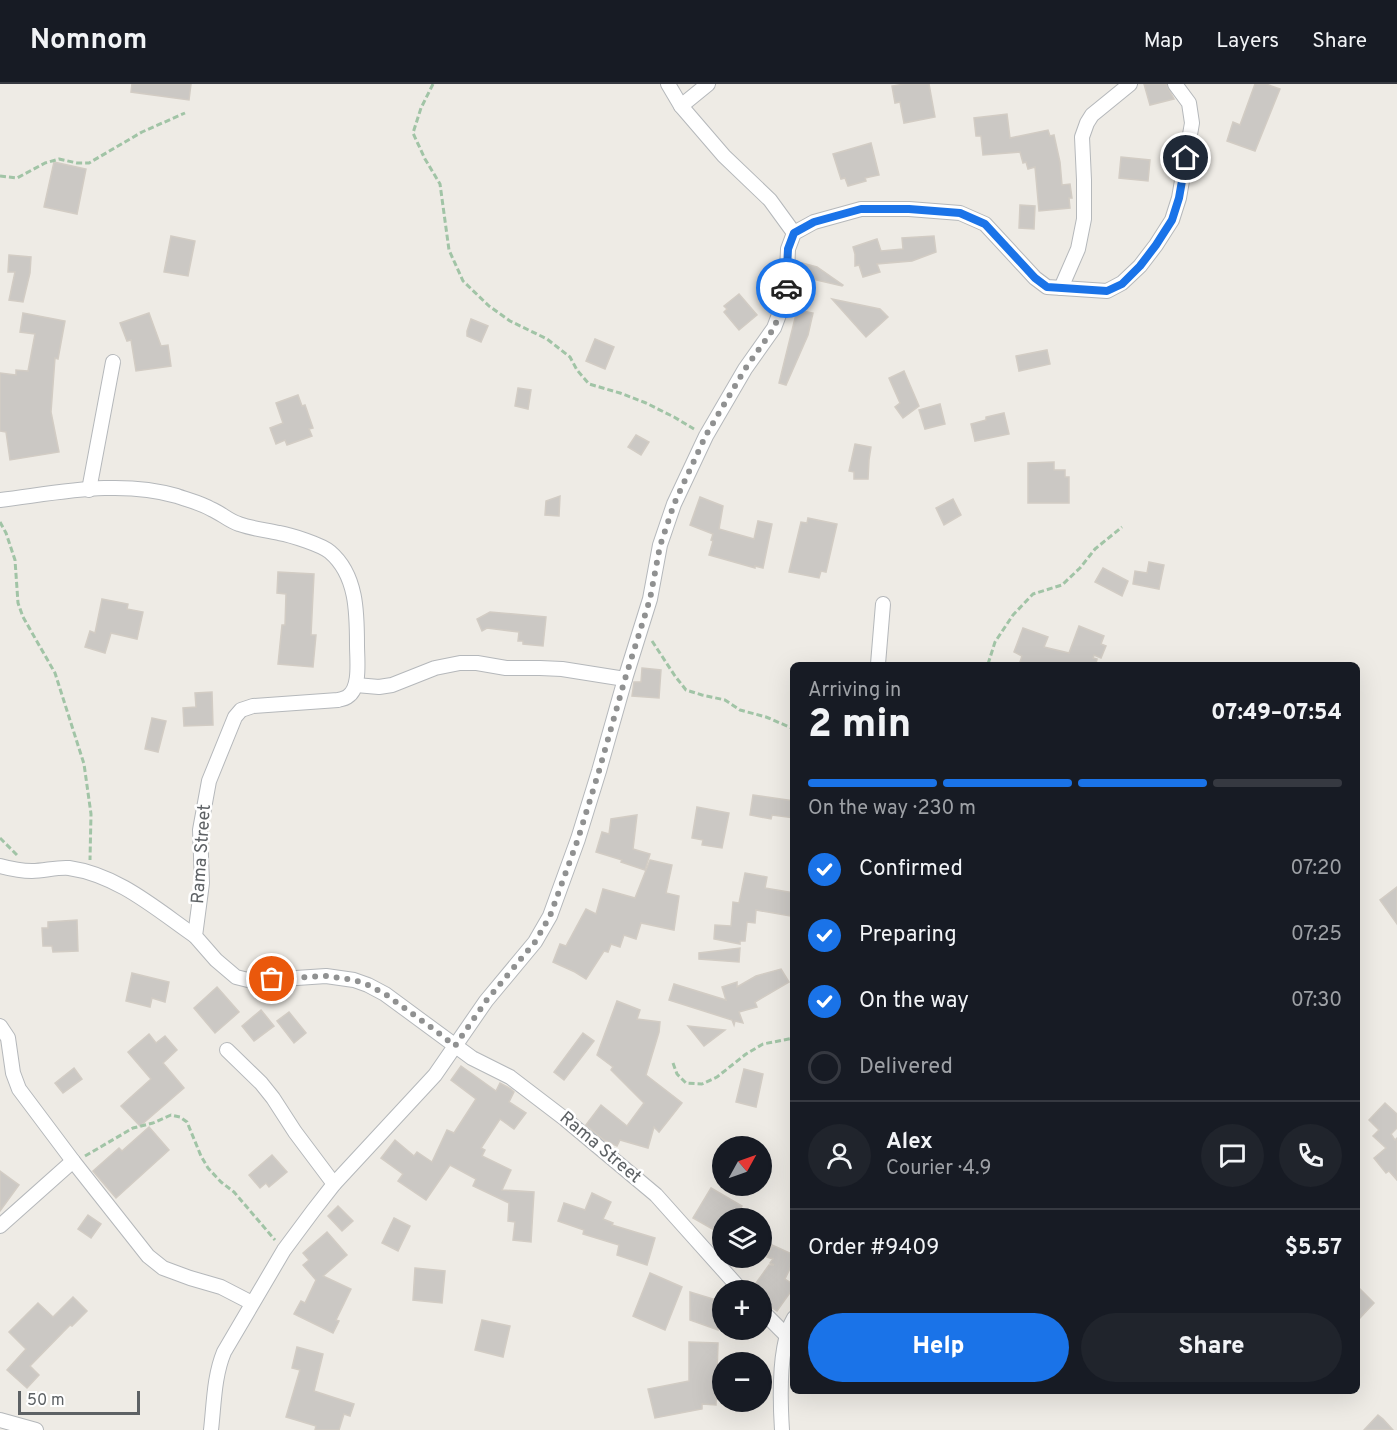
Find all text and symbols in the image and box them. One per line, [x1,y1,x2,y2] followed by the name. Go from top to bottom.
[30,23,147,59] text: Nomnom
[1144,28,1183,55] text: Map
[1216,28,1279,55] text: Layers
[1312,28,1367,55] text: Share
[1160,132,1211,183] pin
[1169,141,1202,174] icon: home
[756,258,816,318] courier
[770,272,803,305] icon: car
[808,678,901,704] text: Arriving in
[1211,700,1342,727] text: 07:49–07:54
[808,702,911,751] text: 2 min
[808,796,976,822] text: On the way · 230 m
[187,803,217,905] street label: Rama Street
[808,853,841,886] icon: check
[859,856,963,883] text: Confirmed
[1291,856,1342,882] text: 07:20
[808,919,841,952] icon: check
[859,922,957,949] text: Preparing
[1291,922,1342,948] text: 07:25
[246,953,297,1004] pin
[255,962,288,995] icon: bag
[808,985,841,1018] icon: check
[859,988,969,1015] text: On the way
[1291,988,1342,1014] text: 07:30
[859,1054,953,1081] text: Delivered
[554,1107,646,1189] street label: Rama Street
[808,1124,871,1187] button: person
[1201,1124,1264,1187] button: chat
[1279,1124,1342,1187] button: phone
[886,1129,933,1156] text: Alex
[712,1136,772,1196] north arrow
[712,1136,772,1412] map controls
[886,1156,991,1182] text: Courier · 4.9
[712,1208,772,1268] button: layers
[808,1235,939,1262] text: Order #9409
[1285,1235,1342,1262] text: $5.57
[712,1280,772,1340] button: +
[808,1313,1069,1382] button: Help
[1081,1313,1342,1382] button: Share
[712,1352,772,1412] button: −
[18,1388,140,1416] scale bar
[27,1391,65,1411] text: 50 m

